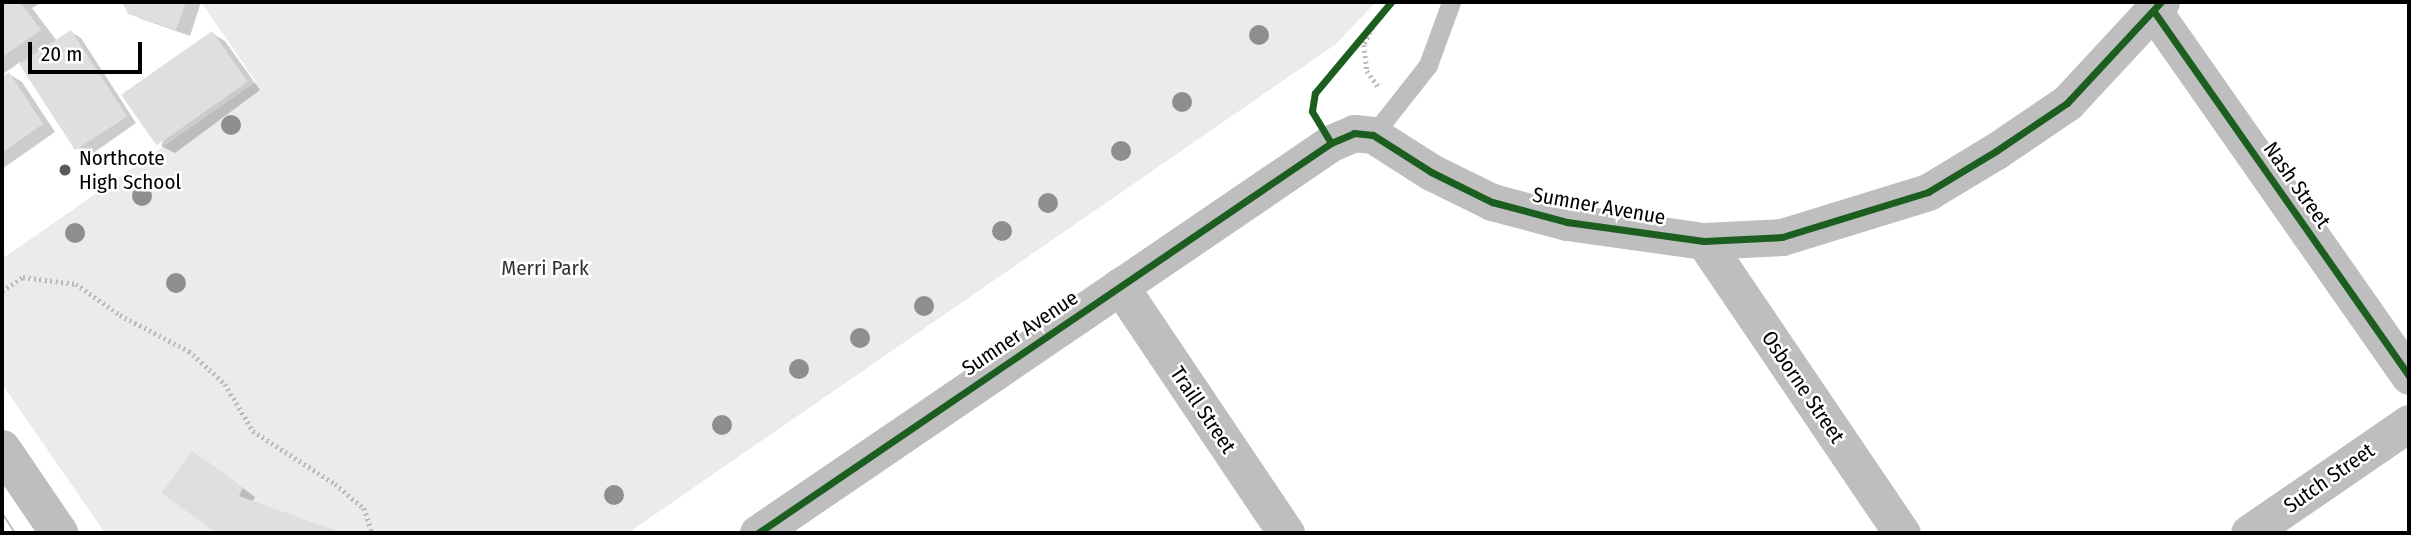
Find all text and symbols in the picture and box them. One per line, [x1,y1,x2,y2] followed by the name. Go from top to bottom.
[32,28,145,72] scale bar
[41,41,82,67] text: 20 m
[2258,137,2336,233] street label: Nash Street
[79,145,181,195] place label: Northcote High School
[57,162,73,178] marker: Northcote High School
[1531,182,1667,230] street label: Sumner Avenue
[501,255,589,281] park label: Merri Park
[957,285,1083,381] street label: Sumner Avenue
[1756,326,1850,448] street label: Osborne Street
[1165,362,1241,458] street label: Traill Street
[2279,438,2379,518] street label: Sutch Street

